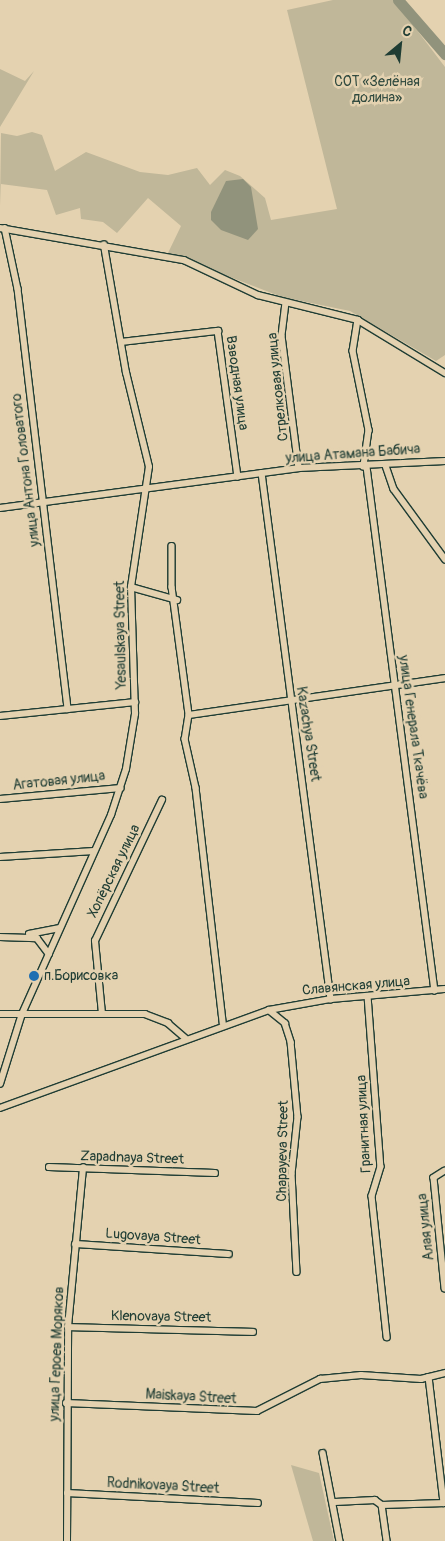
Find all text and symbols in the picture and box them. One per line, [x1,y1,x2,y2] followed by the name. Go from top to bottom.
[375,20,425,70] north arrow
[399,22,415,41] text: С
[334,74,420,106] park label: СОТ «Зелёная долина»
[264,332,292,442] street label: Стрелковая улица
[222,335,252,431] street label: Взводная улица
[8,392,44,548] street label: улица Антона Головатого
[285,441,421,467] street label: улица Атамана Бабича
[112,581,130,689] street label: Yesaulskaya Street
[395,654,431,800] street label: улица Генерала Ткачёва
[292,685,324,783] street label: Kazachya Street
[12,768,106,794] street label: Агатовая улица
[84,822,144,920] street label: Хопёрская улица
[44,968,118,984] place label: п.Борисовка
[28,970,40,982] marker: п.Борисовка
[301,973,411,999] street label: Славянская улица
[353,1075,375,1173] street label: Гранитная улица
[274,1100,292,1202] street label: Chapayeva Street
[80,1148,184,1168] street label: Zapadnaya Street
[414,1193,438,1261] street label: Алая улица
[105,1225,201,1249] street label: Lugovaya Street
[46,1286,68,1422] street label: улица Героев Моряков
[111,1308,211,1326] street label: Klenovaya Street
[145,1386,237,1408] street label: Maiskaya Street
[106,1475,220,1497] street label: Rodnikovaya Street

